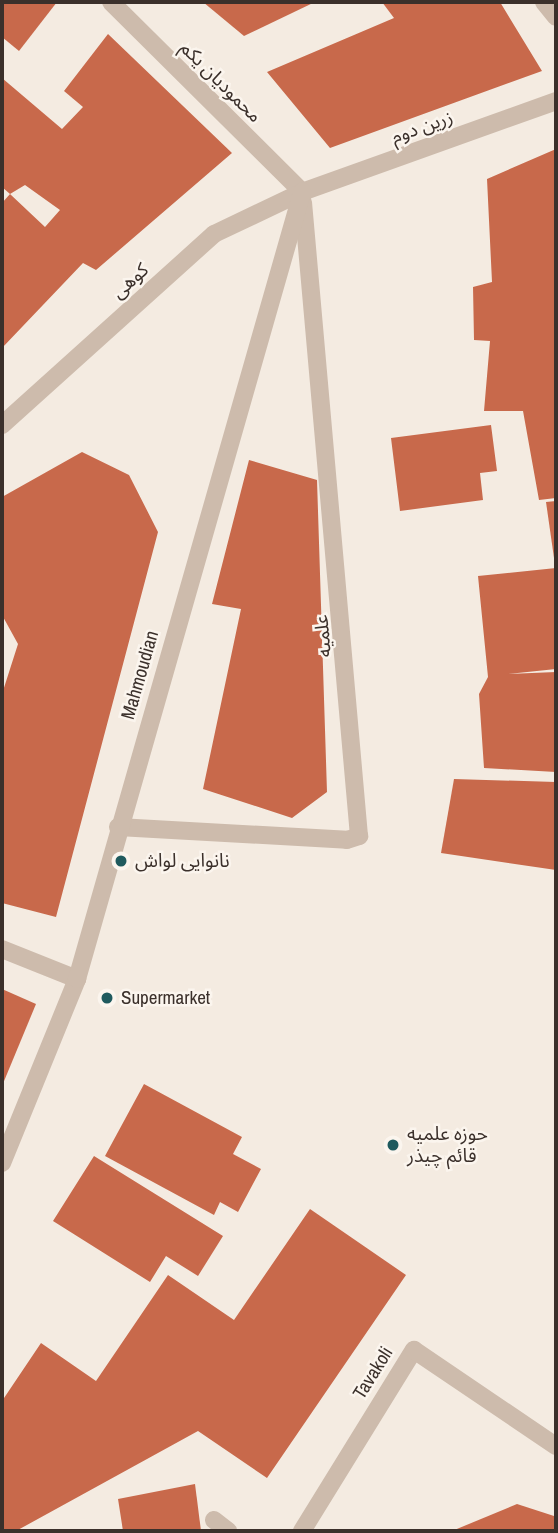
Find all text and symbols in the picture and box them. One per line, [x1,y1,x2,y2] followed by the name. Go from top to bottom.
[176,37,266,127] street label: محمودیان یکم
[388,105,456,149] street label: زرین دوم
[107,259,153,303] street label: کوهی
[310,614,336,658] street label: علمیه
[117,628,163,722] street label: Mahmoudian
[135,850,230,872] place label: نانوایی لواش
[113,853,129,869] marker: نانوایی لواش
[121,987,210,1009] place label: Supermarket
[99,990,115,1006] marker: Supermarket
[407,1123,488,1167] place label: حوزه علمیه قائم چیذر
[385,1137,401,1153] marker: حوزه علمیه قائم چیذر
[348,1343,398,1403] street label: Tavakoli

